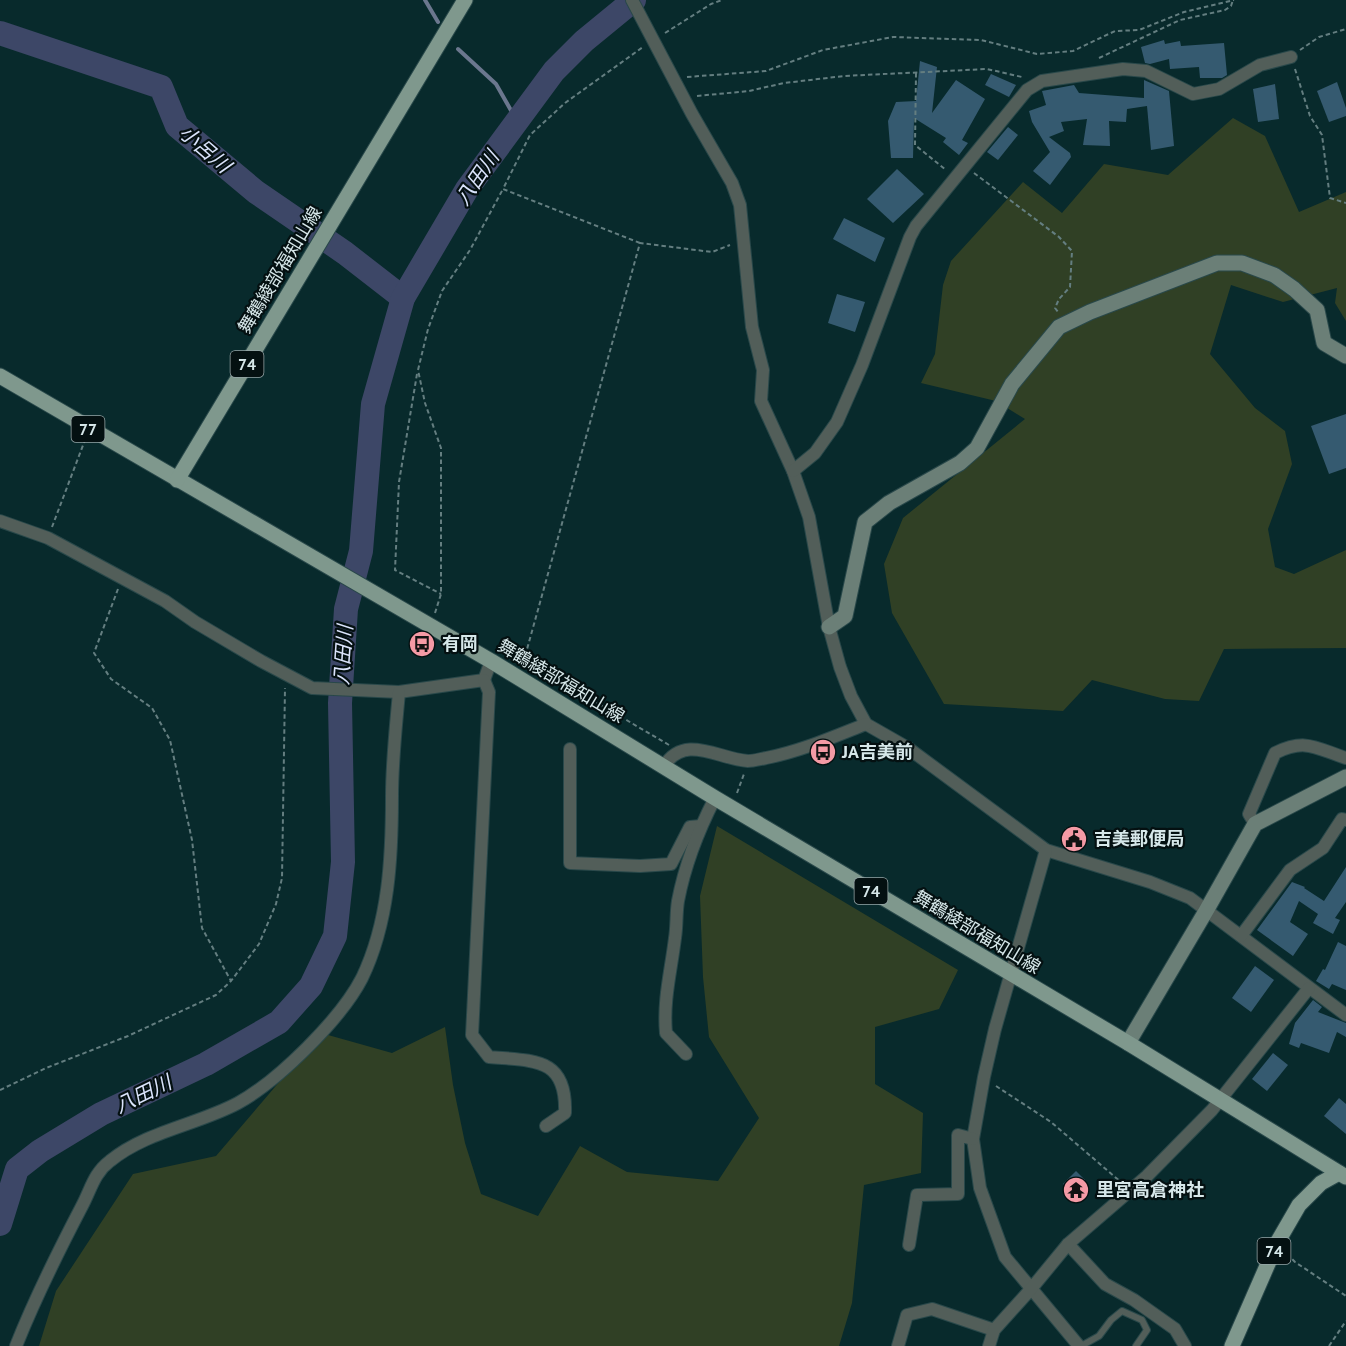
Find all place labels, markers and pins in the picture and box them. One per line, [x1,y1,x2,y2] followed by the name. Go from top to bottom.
[407,629,437,659] bus stop icon: 有岡
[442,632,478,655] place label: 有岡
[808,737,838,767] bus stop icon: JA吉美前
[841,740,913,763] place label: JA吉美前
[1059,824,1089,854] public building icon: 吉美郵便局
[1094,827,1184,850] place label: 吉美郵便局
[1061,1175,1091,1205] temple icon: 里宮高倉神社
[1096,1178,1204,1201] place label: 里宮高倉神社

